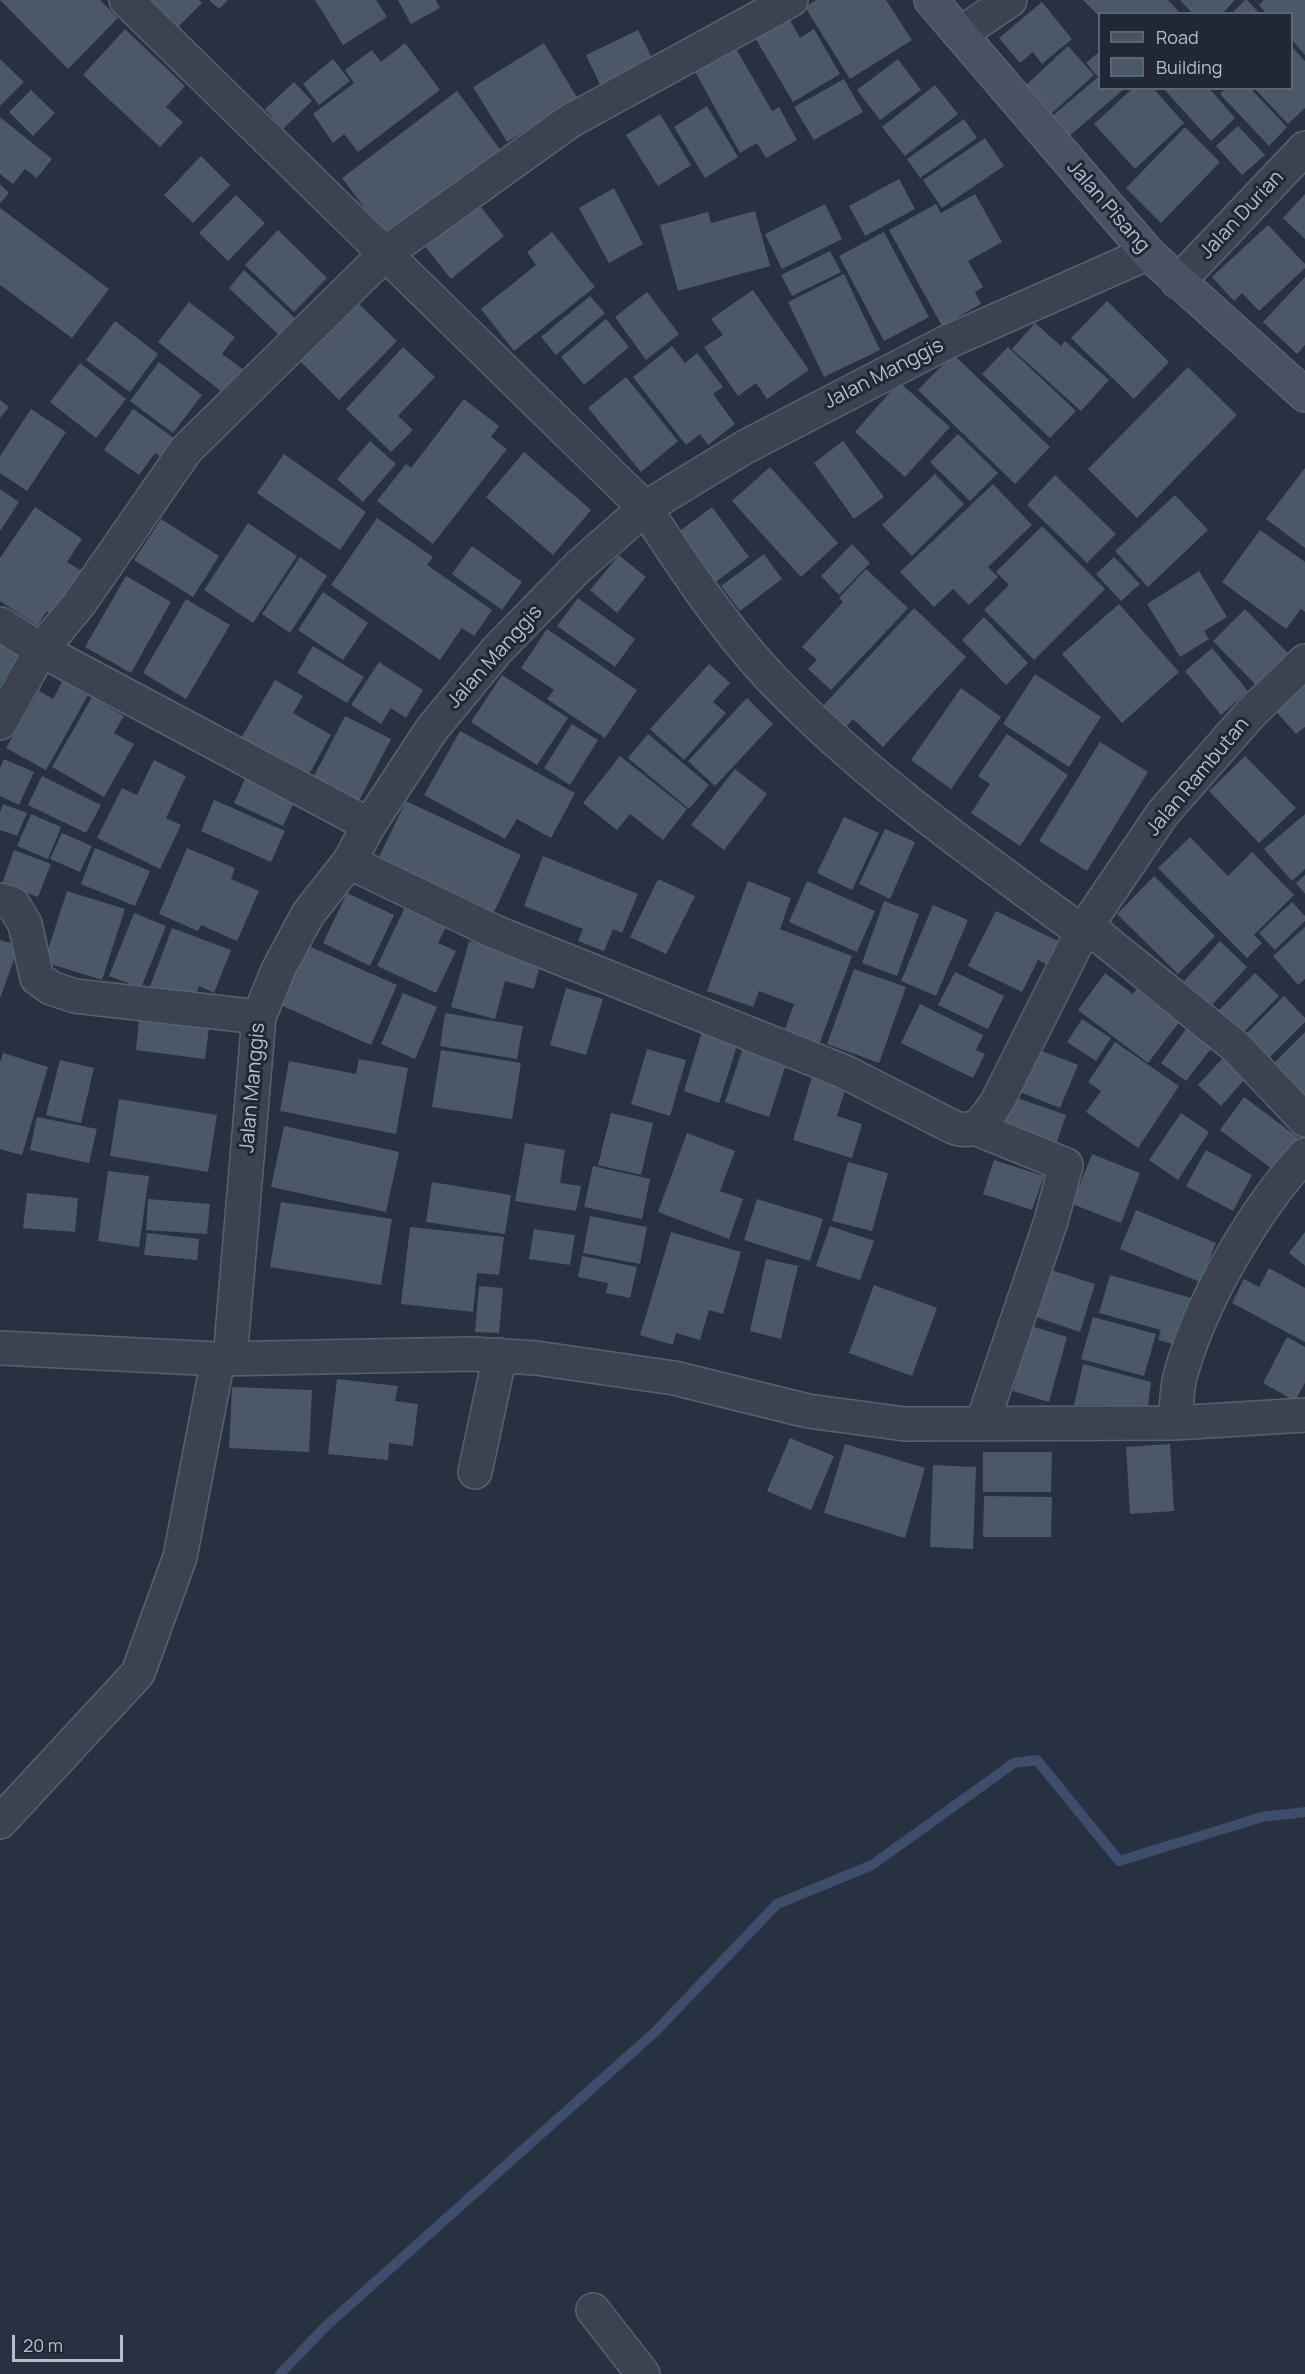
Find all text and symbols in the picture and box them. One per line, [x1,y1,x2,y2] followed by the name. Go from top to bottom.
[1098,12,1293,90] legend
[1156,25,1199,49] text: Road
[1156,55,1222,79] text: Building
[1062,156,1154,258] street label: Jalan Pisang
[1195,166,1289,264] street label: Jalan Durian
[820,334,948,414] street label: Jalan Manggis
[442,600,548,714] street label: Jalan Manggis
[1141,713,1255,841] street label: Jalan Rambutan
[235,1022,271,1154] street label: Jalan Manggis
[15,2323,126,2361] scale bar
[23,2333,63,2357] text: 20 m

